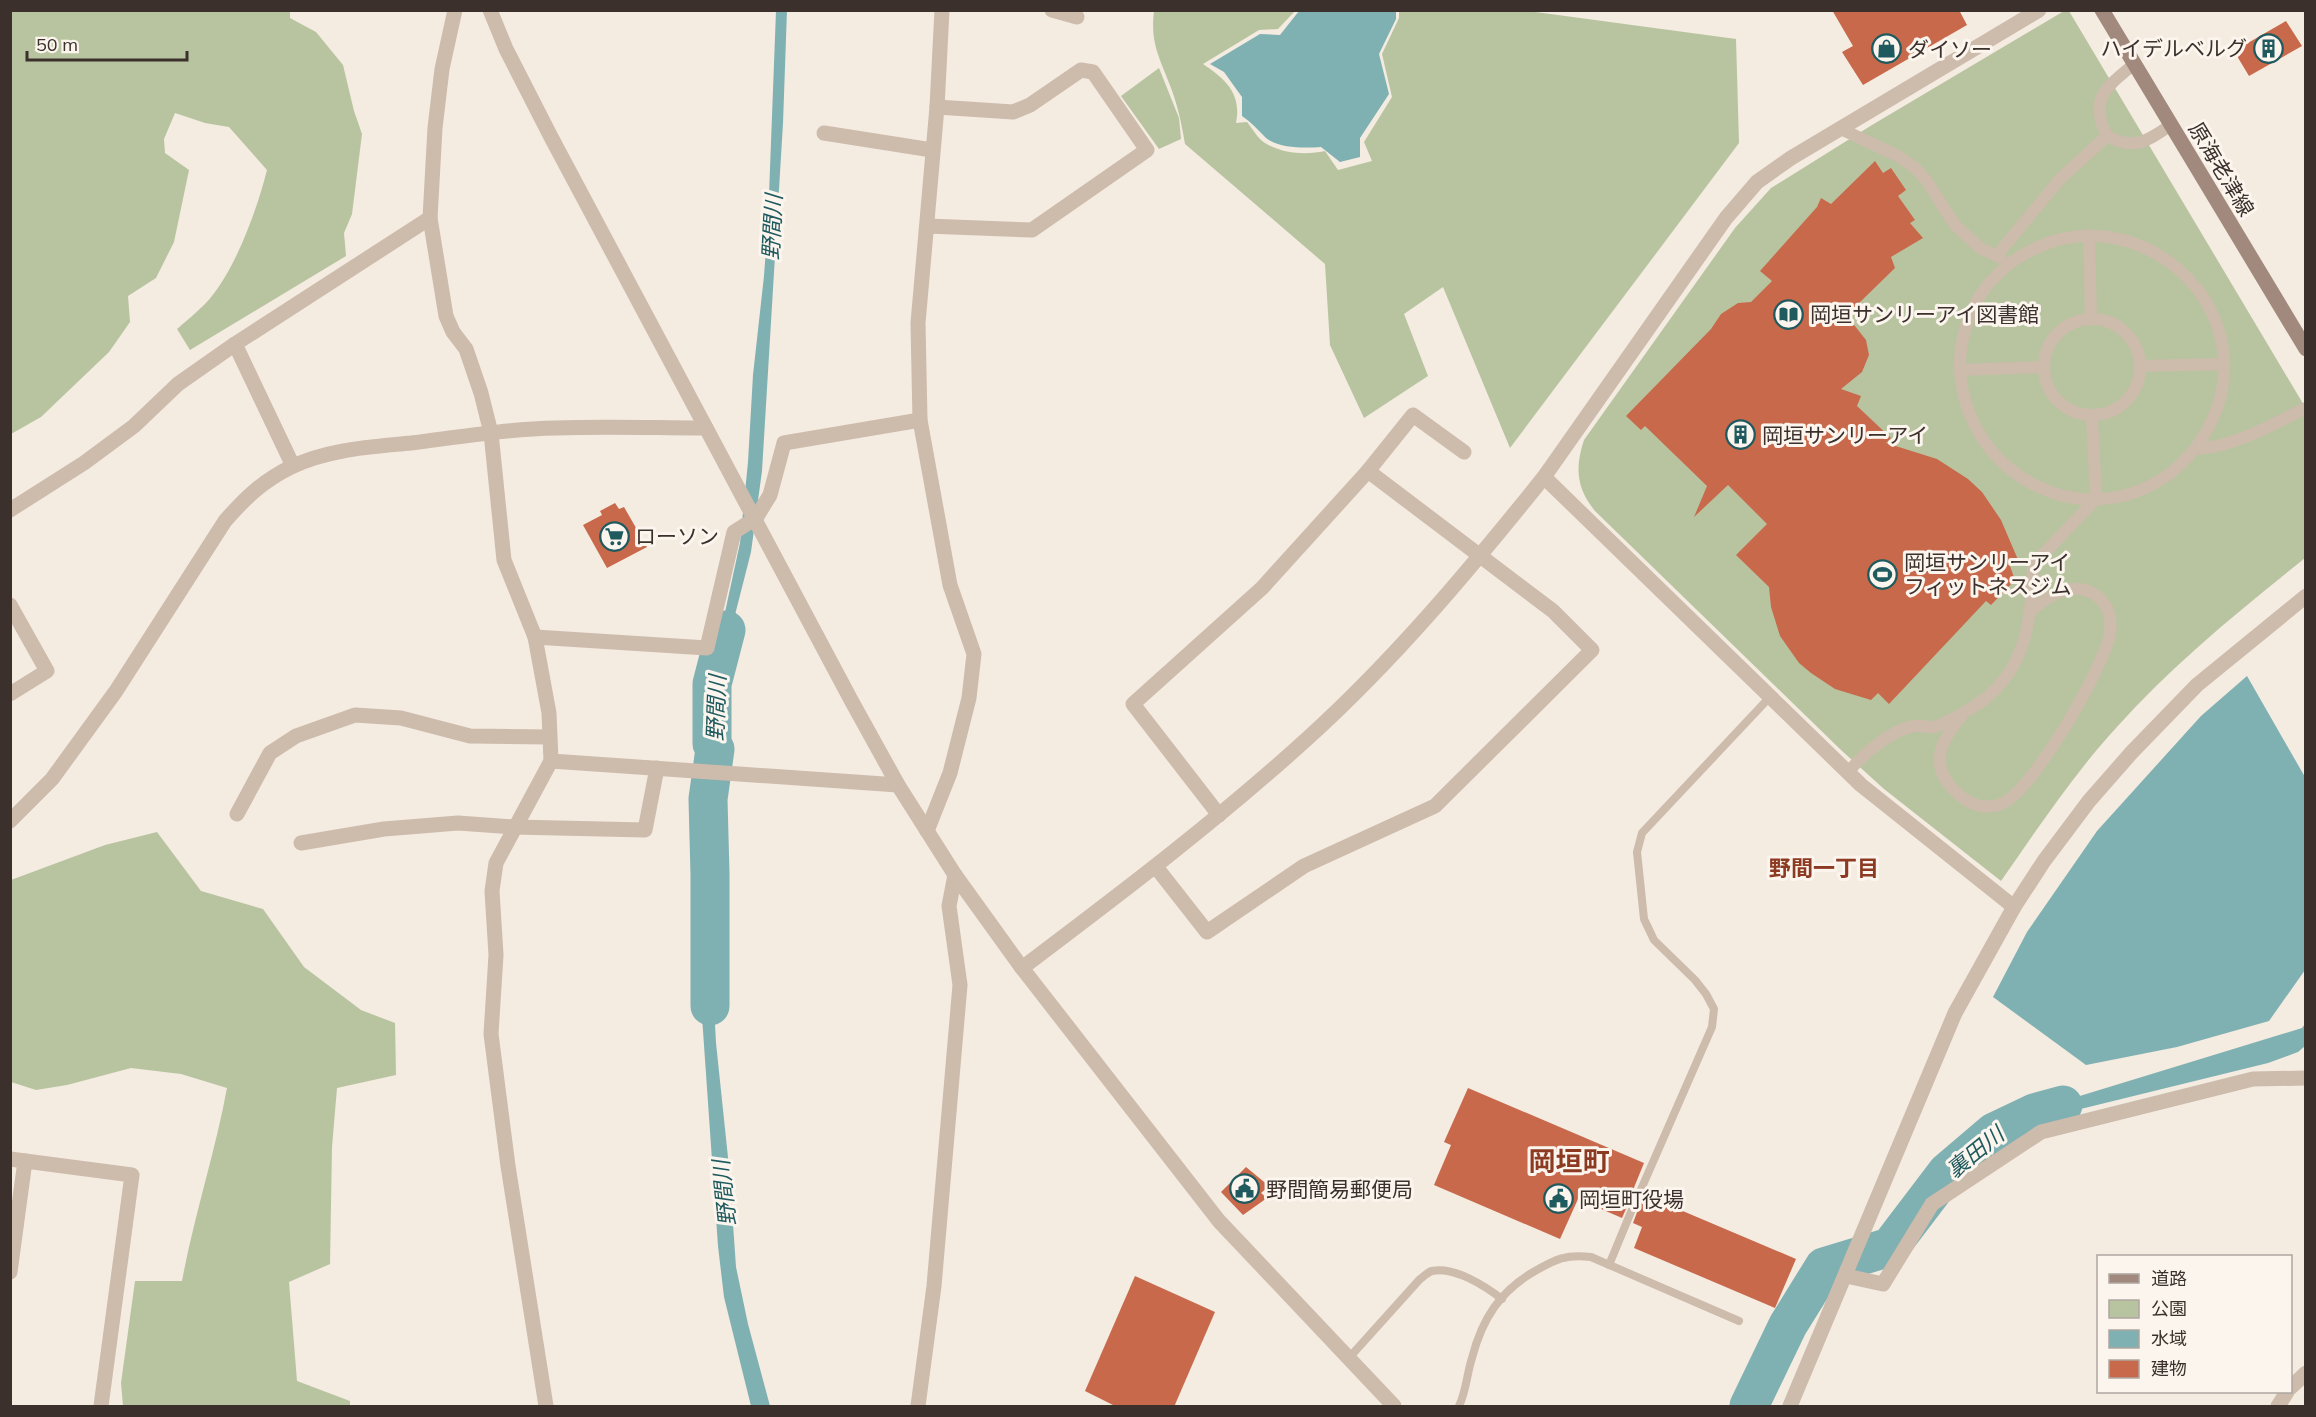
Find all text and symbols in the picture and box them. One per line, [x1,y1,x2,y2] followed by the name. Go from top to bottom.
[27,24,188,62] scale bar
[2252,32,2284,64] building icon: ハイデルベルグ
[36,33,78,56] text: 50 m
[1871,33,1903,65] shop icon: ダイソー
[2100,35,2247,61] place label: ハイデルベルグ
[1908,36,1992,62] place label: ダイソー
[2184,117,2260,221] street label: 原海老津線
[756,191,788,261] water label: 野間川
[1773,298,1805,330] library icon: 岡垣サンリーアイ図書館
[1810,301,2039,327] place label: 岡垣サンリーアイ図書館
[1725,419,1757,451] building icon: 岡垣サンリーアイ
[1762,422,1928,448] place label: 岡垣サンリーアイ
[598,520,630,552] supermarket icon: ローソン
[635,523,719,549] place label: ローソン
[1904,549,2072,599] place label: 岡垣サンリーアイ フィットネスジム
[1867,558,1899,590] sports icon: 岡垣サンリーアイ フィットネスジム
[701,673,731,741] water label: 野間川
[1769,854,1879,882] district label: 野間一丁目
[1941,1119,2011,1184] water label: 裏田川
[1529,1144,1610,1178] district label: 岡垣町
[706,1157,741,1227] water label: 野間川
[1229,1173,1261,1205] public building icon: 野間簡易郵便局
[1266,1176,1413,1202] place label: 野間簡易郵便局
[1542,1183,1574,1215] public building icon: 岡垣町役場
[1579,1186,1684,1212] place label: 岡垣町役場
[2097,1255,2292,1393] legend
[2151,1267,2187,1290] text: 道路
[2151,1297,2187,1320] text: 公園
[2151,1327,2187,1350] text: 水域
[2151,1357,2187,1380] text: 建物

